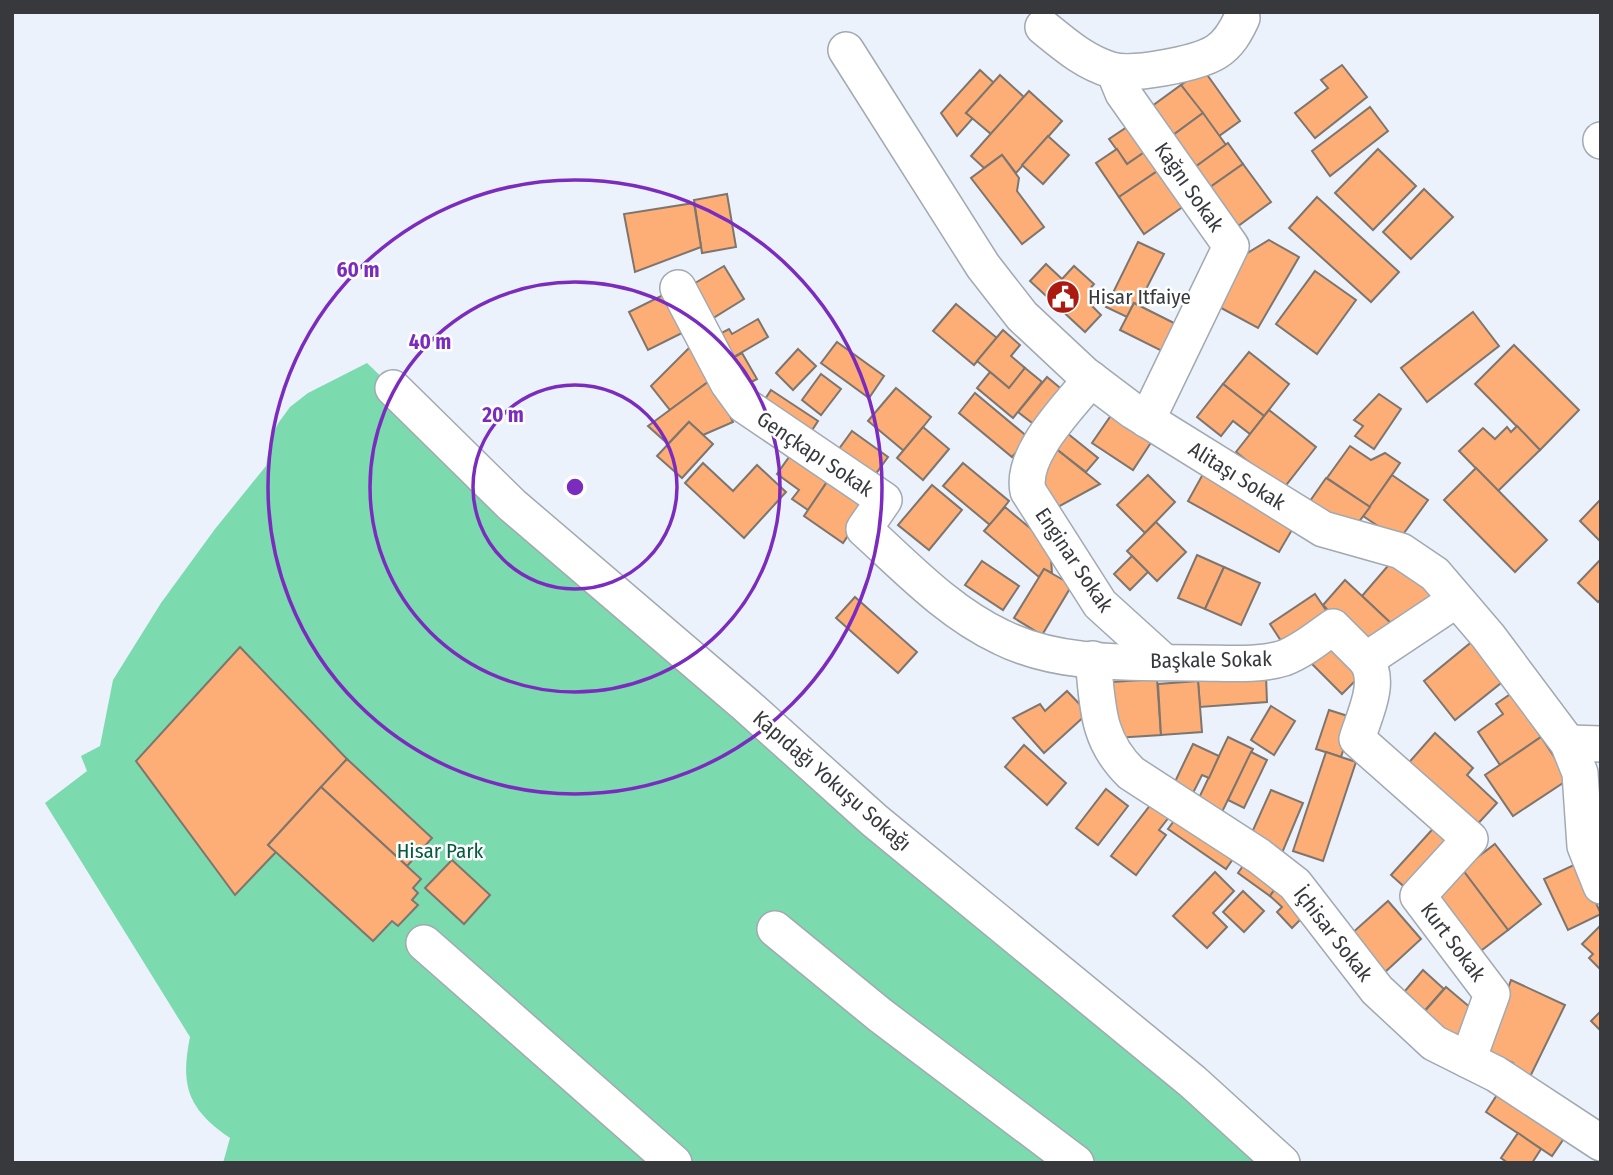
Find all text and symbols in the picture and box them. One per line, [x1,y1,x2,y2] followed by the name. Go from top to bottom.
[1149,137,1229,237] street label: Kağnı Sokak
[337,257,379,283] text: 60 m
[1044,278,1082,316] public building icon: Hisar Itfaiye
[1088,284,1191,310] place label: Hisar Itfaiye
[409,329,451,355] text: 40 m
[481,402,524,428] text: 20 m
[752,406,878,503] street label: Gençkapı Sokak
[1184,436,1290,516] street label: Alitaşı Sokak
[563,475,587,499] centre of rings
[1030,503,1119,617] street label: Enginar Sokak
[1150,646,1272,674] street label: Başkale Sokak
[748,705,916,857] street label: Kapıdağı Yokuşu Sokağı
[397,838,484,864] park label: Hisar Park
[1288,881,1378,987] street label: İçhisar Sokak
[1415,897,1491,987] street label: Kurt Sokak

